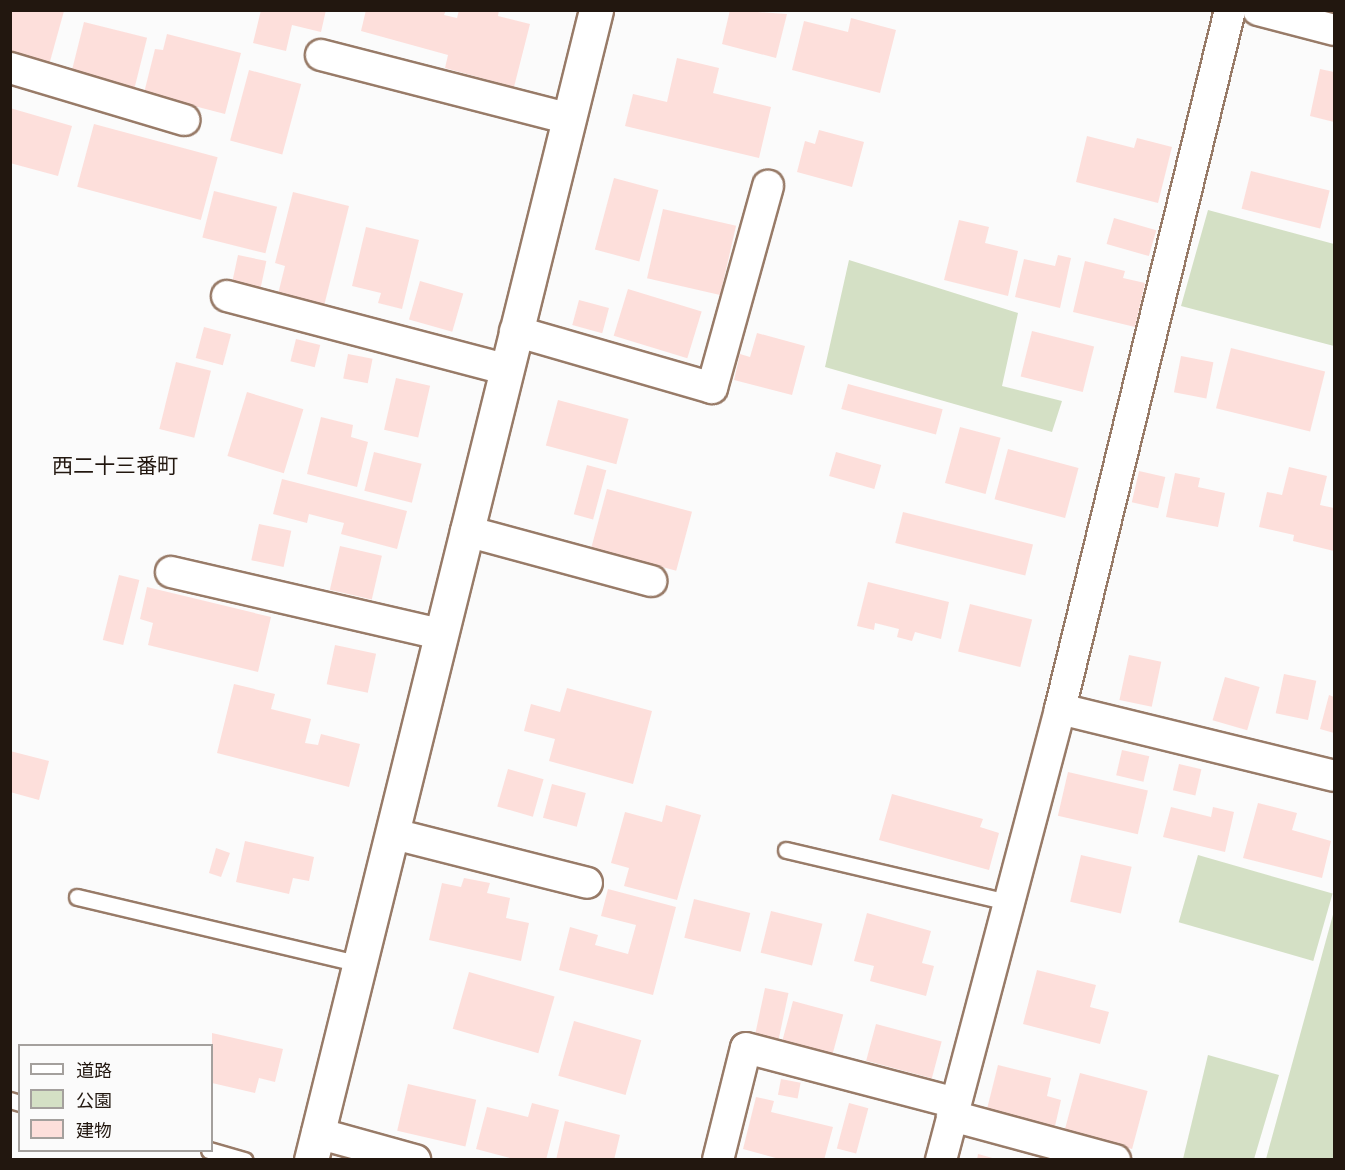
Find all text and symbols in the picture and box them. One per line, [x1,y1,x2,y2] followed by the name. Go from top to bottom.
[52,452,178,478] district label: 西二十三番町
[18,1044,213,1152] legend
[76,1058,112,1082] text: 道路
[76,1088,112,1112] text: 公園
[76,1118,112,1142] text: 建物

